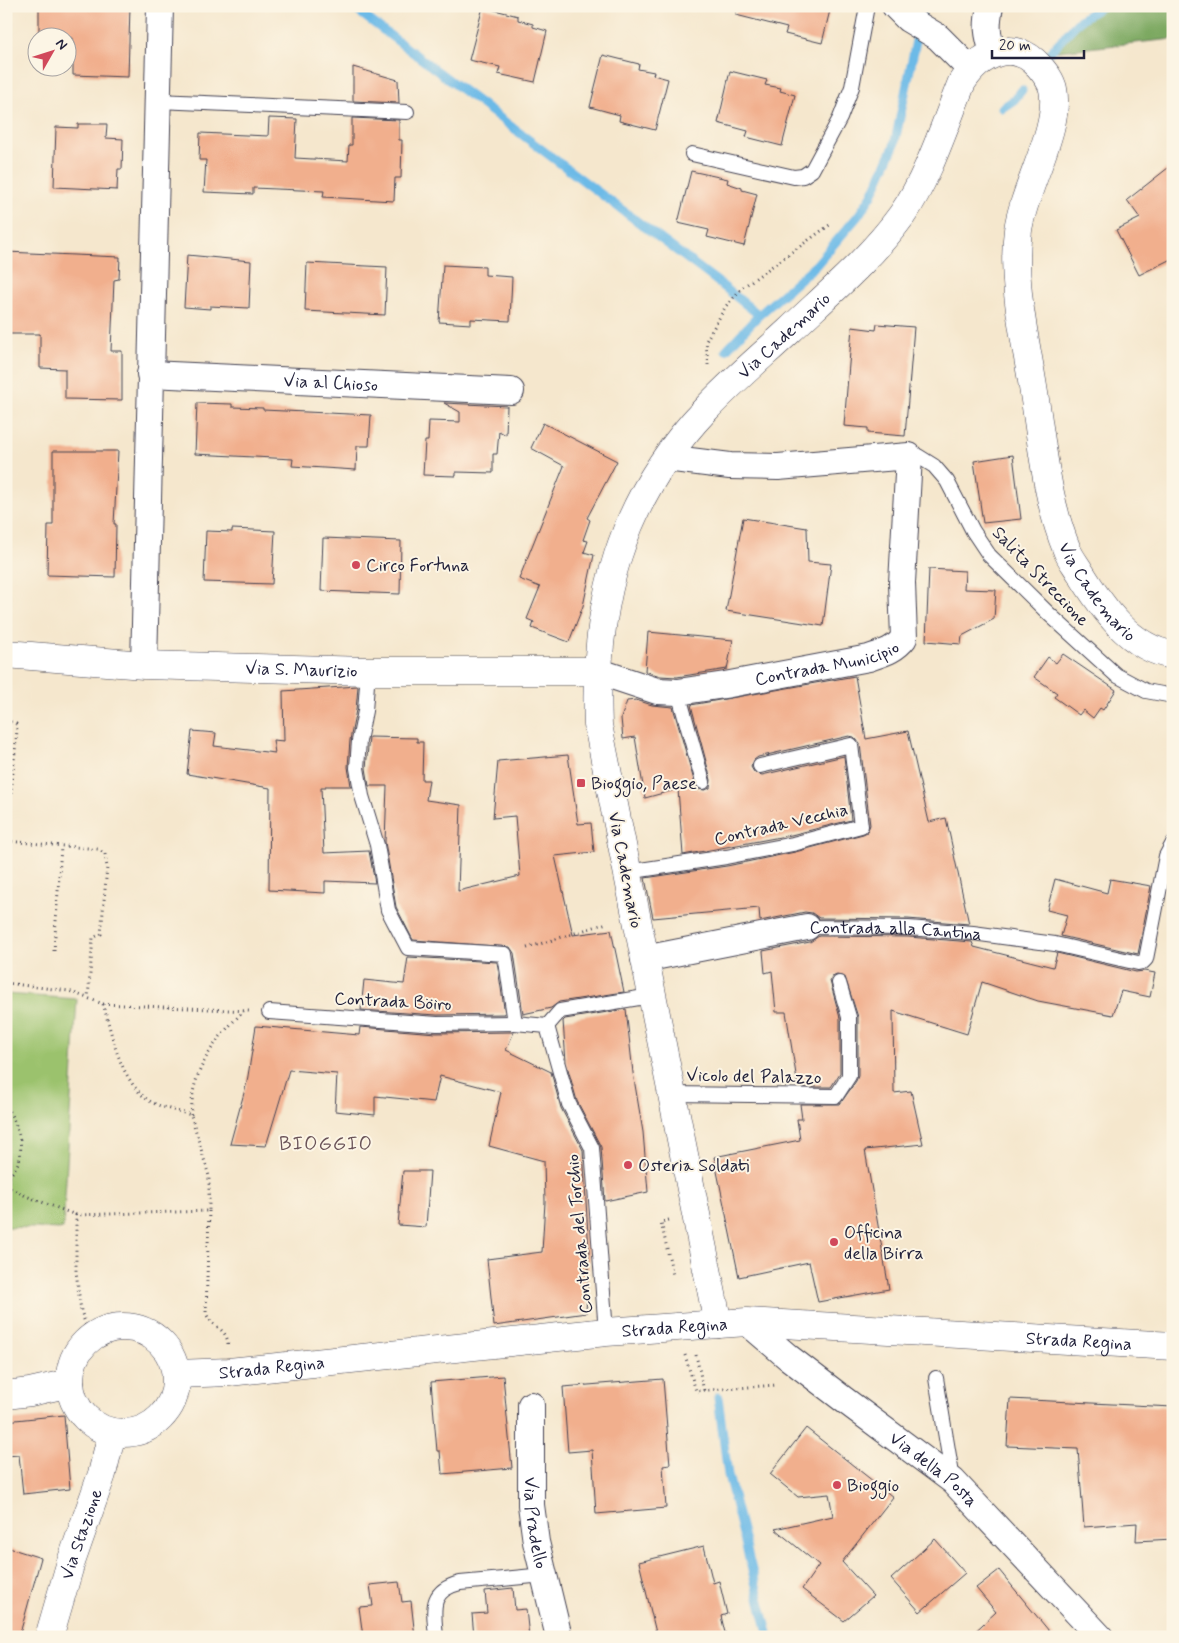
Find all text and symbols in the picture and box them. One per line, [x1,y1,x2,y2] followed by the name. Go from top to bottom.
[28,28,78,78] north arrow
[992,28,1084,60] scale bar
[51,35,71,54] text: N
[999,36,1031,56] text: 20 m
[733,287,836,385] street label: Via Cademario
[283,369,379,398] street label: Via al Chioso
[986,521,1094,632] street label: Salita Streccione
[1052,539,1140,648] street label: Via Cademario
[366,554,470,578] place label: Circo Fortuna
[350,559,362,571] marker: Circo Fortuna
[753,636,905,692] street label: Contrada Municipio
[245,657,358,684] street label: Via S. Maurizio
[591,772,697,798] place label: Bioggio, Paese
[575,777,587,789] marker: Bioggio, Paese
[712,798,850,852] street label: Contrada Vecchia
[602,810,648,930] street label: Via Cademario
[809,916,984,947] street label: Contrada alla Cantina
[334,987,452,1017] street label: Contrada Böiro
[686,1064,822,1090] street label: Vicolo del Palazzo
[279,1131,373,1158] district label: BIOGGIO
[561,1153,599,1315] street label: Contrada del Torchio
[638,1154,750,1178] place label: Osteria Soldati
[622,1159,634,1171] marker: Osteria Soldati
[844,1221,924,1266] place label: Officina della Birra
[828,1236,840,1248] marker: Officina della Birra
[621,1312,729,1344] street label: Strada Regina
[1025,1327,1133,1357] street label: Strada Regina
[218,1351,326,1385] street label: Strada Regina
[884,1427,983,1513] street label: Via della Posta
[847,1474,899,1500] place label: Bioggio
[518,1477,553,1571] street label: Via Pradello
[831,1479,843,1491] marker: Bioggio
[55,1486,109,1582] street label: Via Stazione

